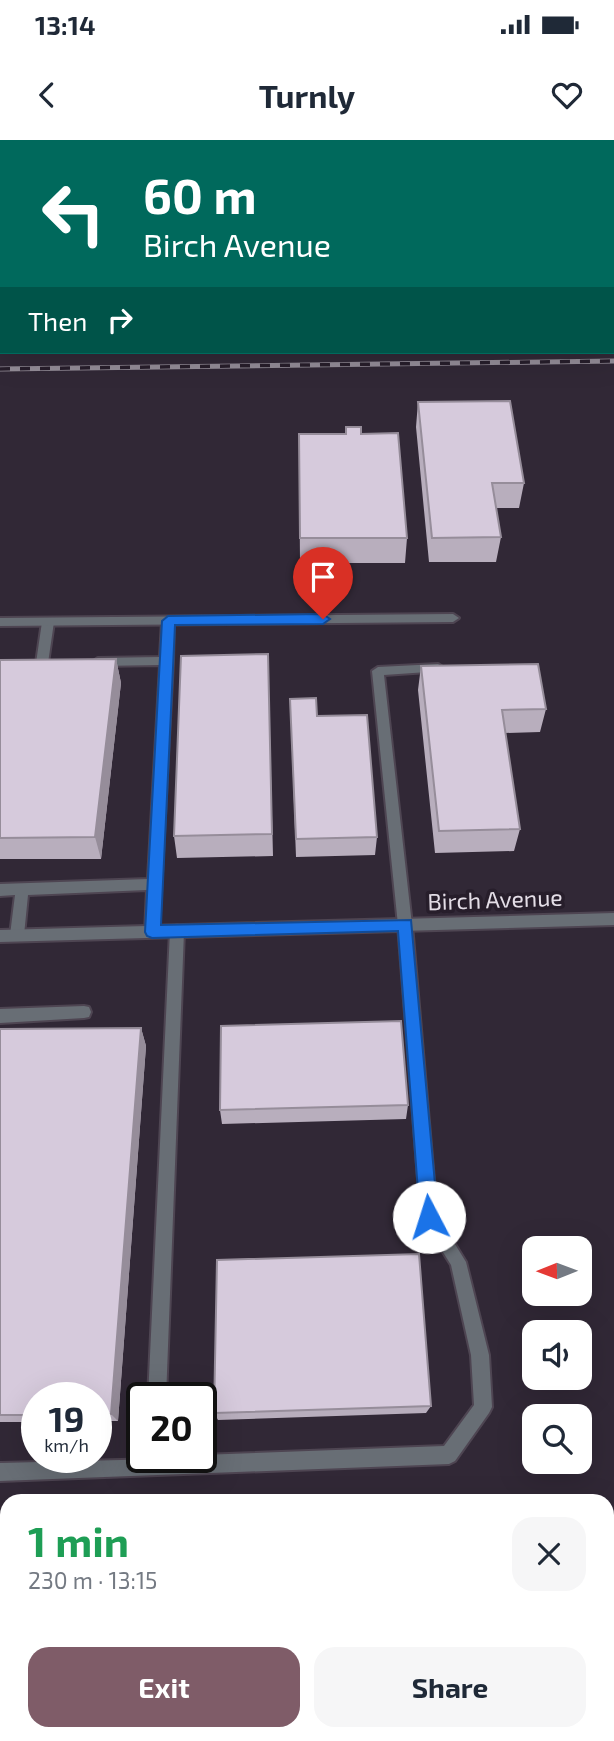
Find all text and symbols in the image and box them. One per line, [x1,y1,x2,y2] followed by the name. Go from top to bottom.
[35,9,95,40] text: 13:14
[28,76,66,114] icon: back
[259,76,355,114] text: Turnly
[548,76,586,114] icon: heart
[143,165,257,224] text: 60 m
[28,168,119,259] icon: left
[143,225,331,263] text: Birch Avenue
[101,301,139,339] icon: right
[28,305,87,336] text: Then
[293,547,353,619] pin
[304,558,342,596] icon: arrive
[427,883,563,915] street label: Birch Avenue
[392,1180,466,1254] position arrow
[522,1236,592,1306] north arrow
[522,1236,592,1474] map controls
[522,1320,592,1390] button: sound
[126,1382,217,1473] speed limit sign: 20
[49,1397,84,1439] text: 19
[522,1404,592,1474] button: search
[44,1434,89,1456] text: km/h
[28,1515,129,1565] text: 1 min
[512,1517,586,1591] button: close
[28,1566,157,1594] text: 230 m · 13:15
[28,1647,300,1727] button: Exit
[314,1647,586,1727] button: Share

